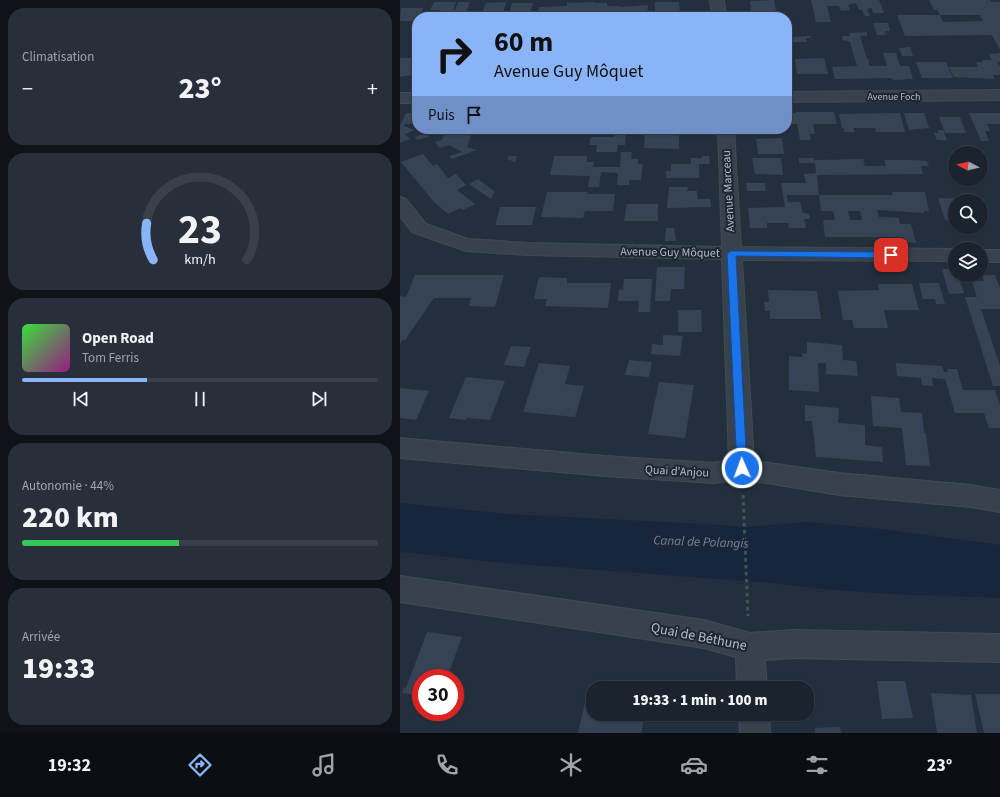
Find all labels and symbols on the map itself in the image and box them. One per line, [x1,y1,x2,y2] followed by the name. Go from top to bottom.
[867,90,921,104] street label: Avenue Foch
[948,146,988,186] north arrow
[718,150,739,232] street label: Avenue Marceau
[874,238,908,272] pin
[620,243,720,262] street label: Avenue Guy Môquet
[721,447,763,489] position arrow
[645,461,709,482] street label: Quai d'Anjou
[653,531,749,553] water label: Canal de Polangis
[649,618,749,656] street label: Quai de Béthune
[412,669,464,721] speed limit sign: 30

